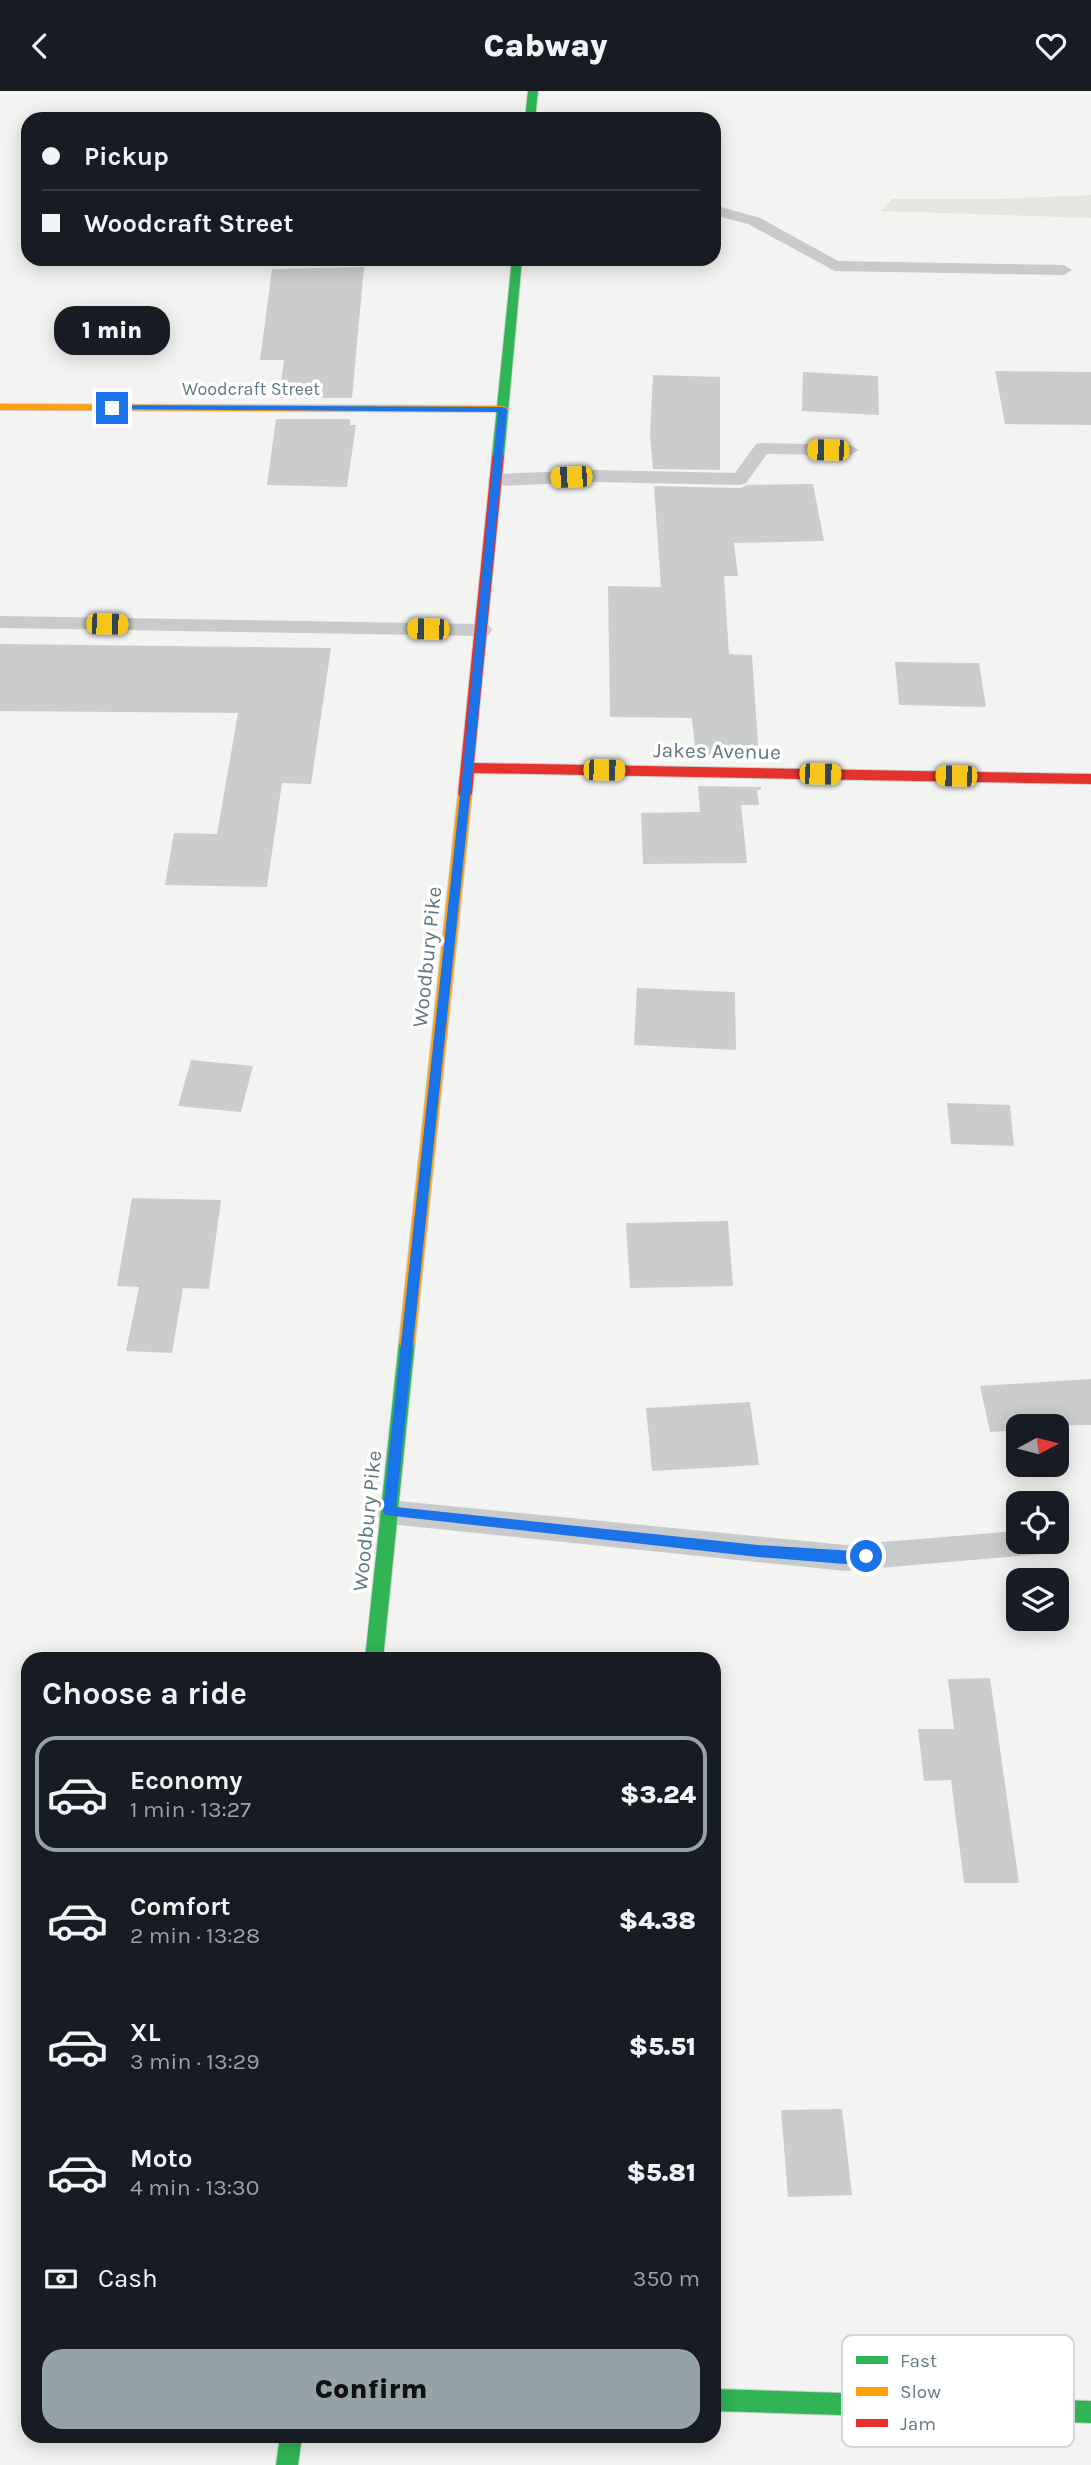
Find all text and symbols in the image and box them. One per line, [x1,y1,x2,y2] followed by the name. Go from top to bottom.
[21,27,59,65] icon: back
[484,27,607,64] text: Cabway
[1032,27,1070,65] icon: heart
[84,141,169,172] text: Pickup
[84,208,293,239] text: Woodcraft Street
[54,307,170,355] callout: 1 min
[82,317,142,344] text: 1 min
[182,378,320,400] street label: Woodcraft Street
[96,392,128,424] route end
[807,439,850,461] car
[550,466,593,488] car
[86,613,129,635] car
[407,618,450,640] car
[653,738,781,764] street label: Jakes Avenue
[583,759,626,781] car
[799,763,842,785] car
[935,765,978,787] car
[408,885,446,1029] street label: Woodbury Pike
[1006,1414,1069,1477] north arrow
[1006,1414,1069,1631] map controls
[348,1449,386,1593] street label: Woodbury Pike
[1006,1491,1069,1554] button: locate
[850,1540,882,1572] route start
[1006,1568,1069,1631] button: layers
[42,1675,247,1712] text: Choose a ride
[46,1763,109,1826] icon: car
[130,1765,242,1796] text: Economy
[620,1779,696,1810] text: $3.24
[130,1796,251,1823] text: 1 min · 13:27
[46,1889,109,1952] icon: car
[130,1891,231,1922] text: Comfort
[619,1905,696,1936] text: $4.38
[130,1922,260,1949] text: 2 min · 13:28
[46,2015,109,2078] icon: car
[130,2017,161,2048] text: XL
[629,2031,696,2062] text: $5.51
[130,2048,259,2075] text: 3 min · 13:29
[46,2141,109,2204] icon: car
[130,2143,192,2174] text: Moto
[627,2157,696,2188] text: $5.81
[130,2174,259,2201] text: 4 min · 13:30
[42,2260,80,2298] icon: cash
[98,2263,158,2294] text: Cash
[633,2265,700,2292] text: 350 m
[842,2335,1074,2447] legend
[42,2349,700,2429] button: Confirm
[900,2350,937,2372] text: Fast
[900,2381,941,2403] text: Slow
[900,2413,936,2435] text: Jam

